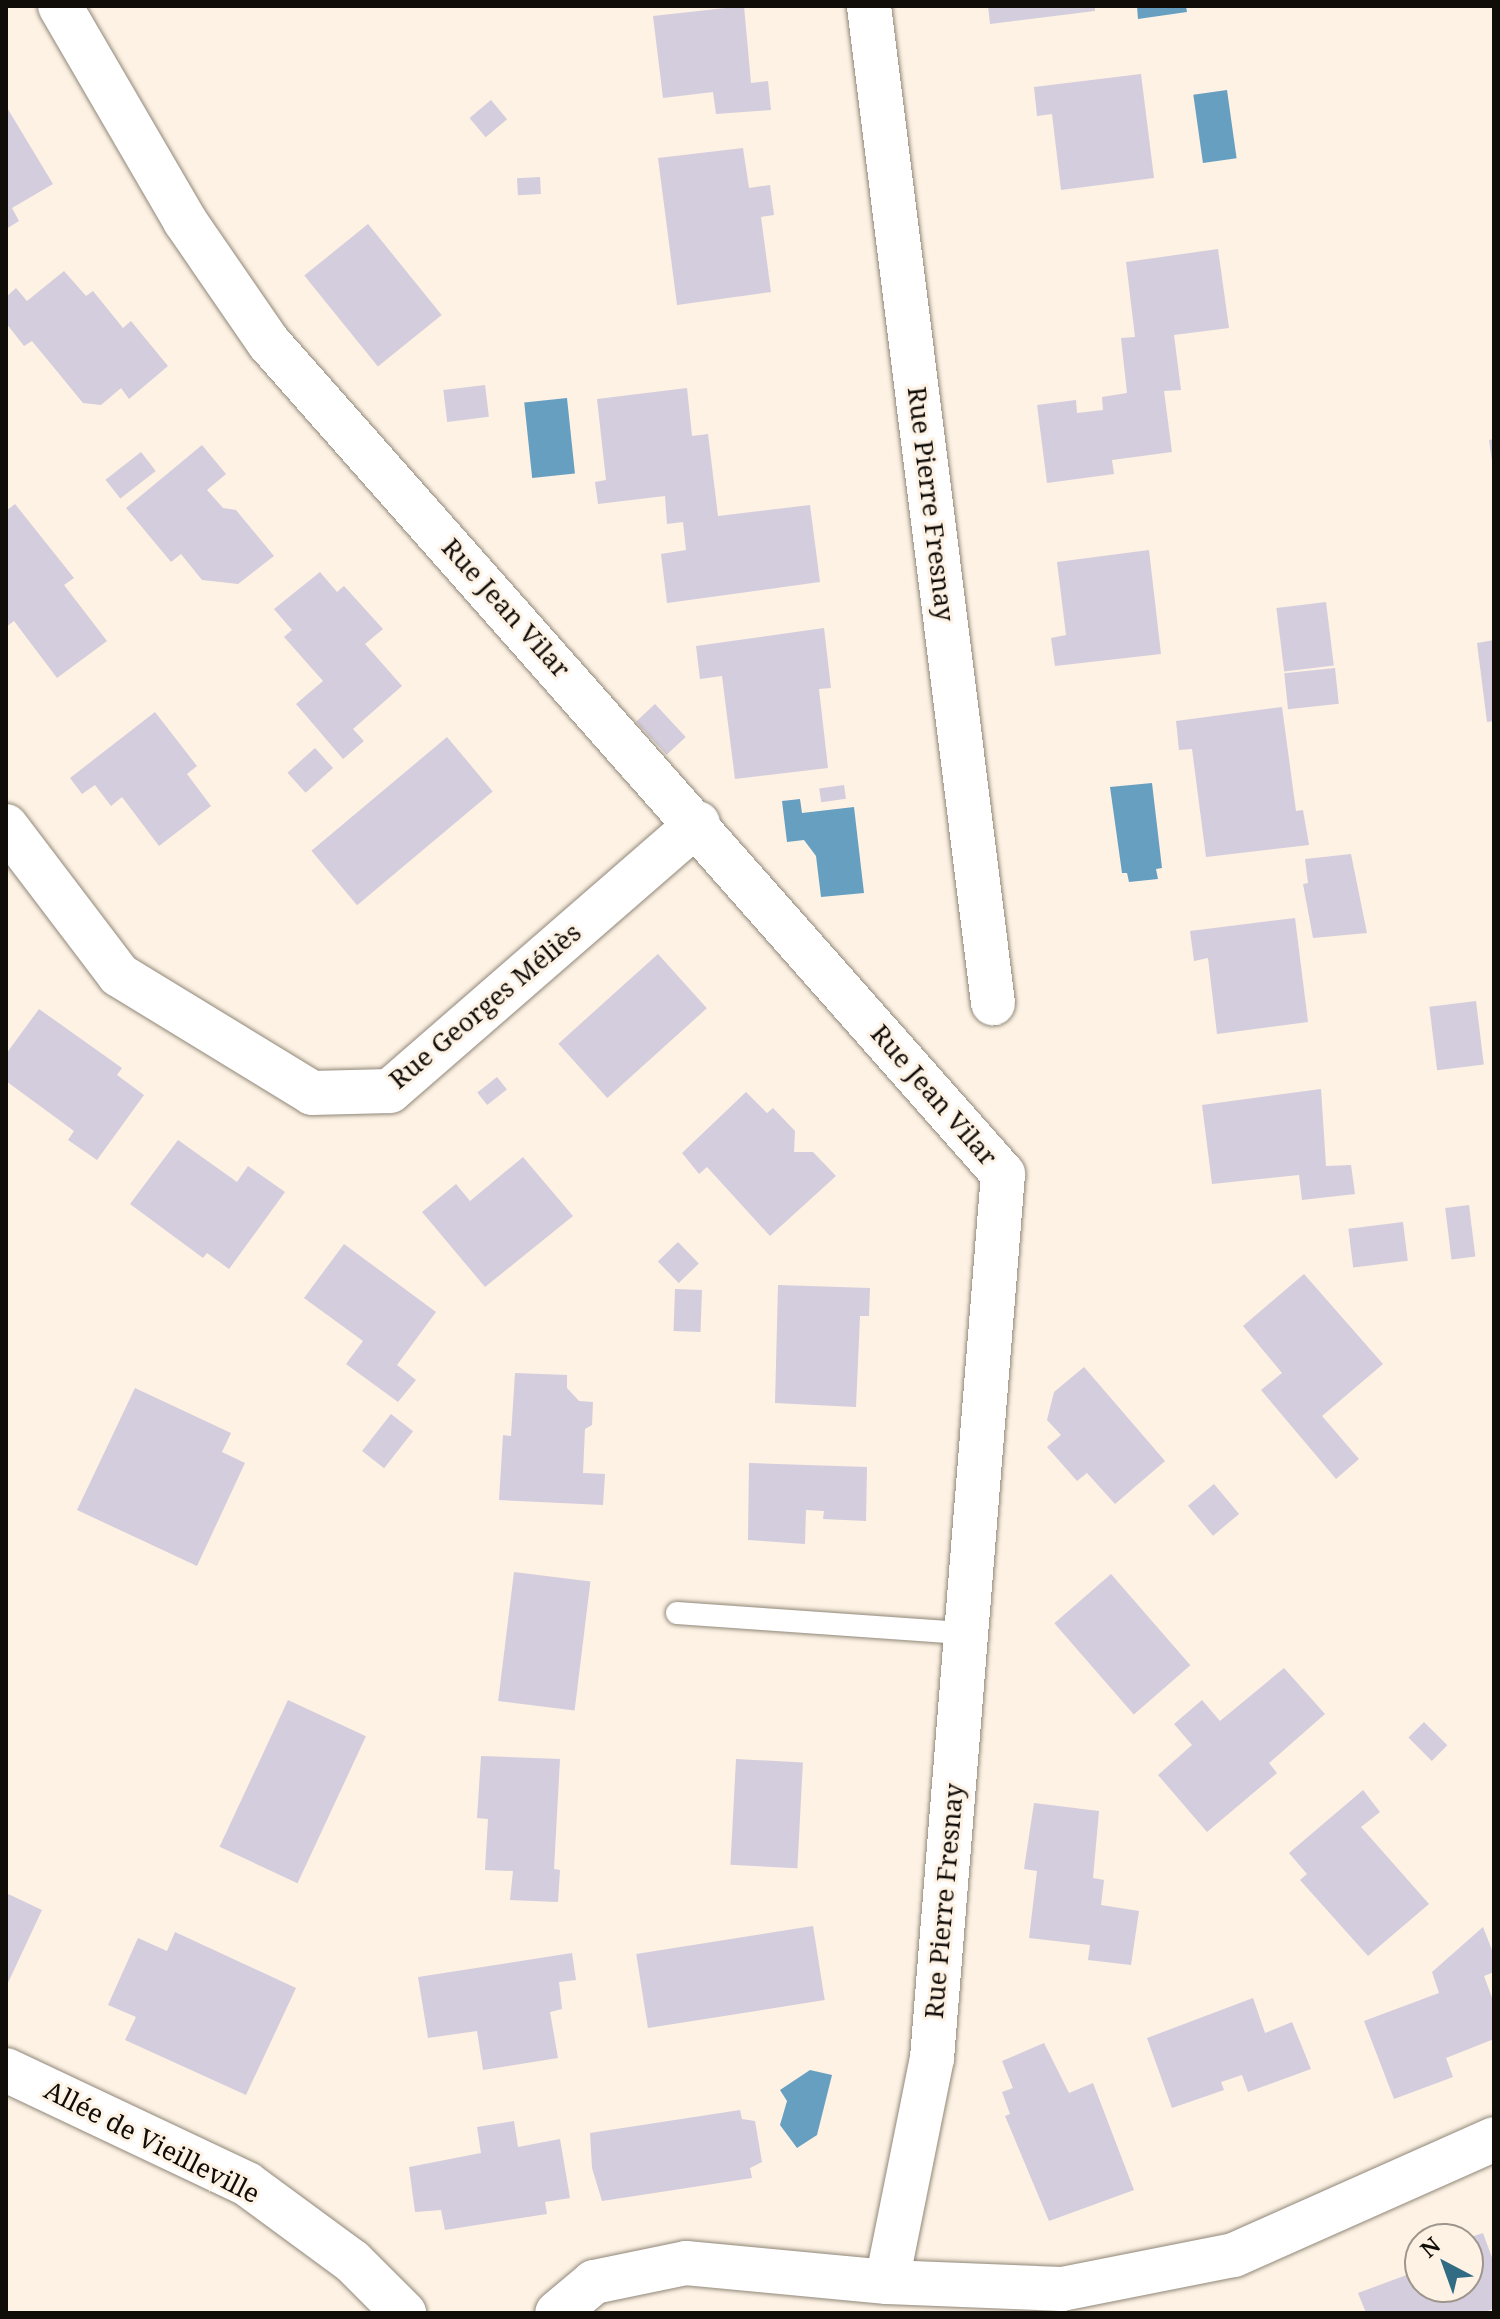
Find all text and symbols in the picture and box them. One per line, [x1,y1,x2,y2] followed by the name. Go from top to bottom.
[901,385,961,623] street label: Rue Pierre Fresnay
[435,532,577,684] street label: Rue Jean Vilar
[383,917,587,1095] street label: Rue Georges Méliès
[864,1018,1004,1172] street label: Rue Jean Vilar
[918,1782,970,2020] street label: Rue Pierre Fresnay
[39,2074,265,2210] street label: Allée de Vieilleville
[1404,2223,1484,2303] north arrow
[1413,2229,1446,2263] text: N

